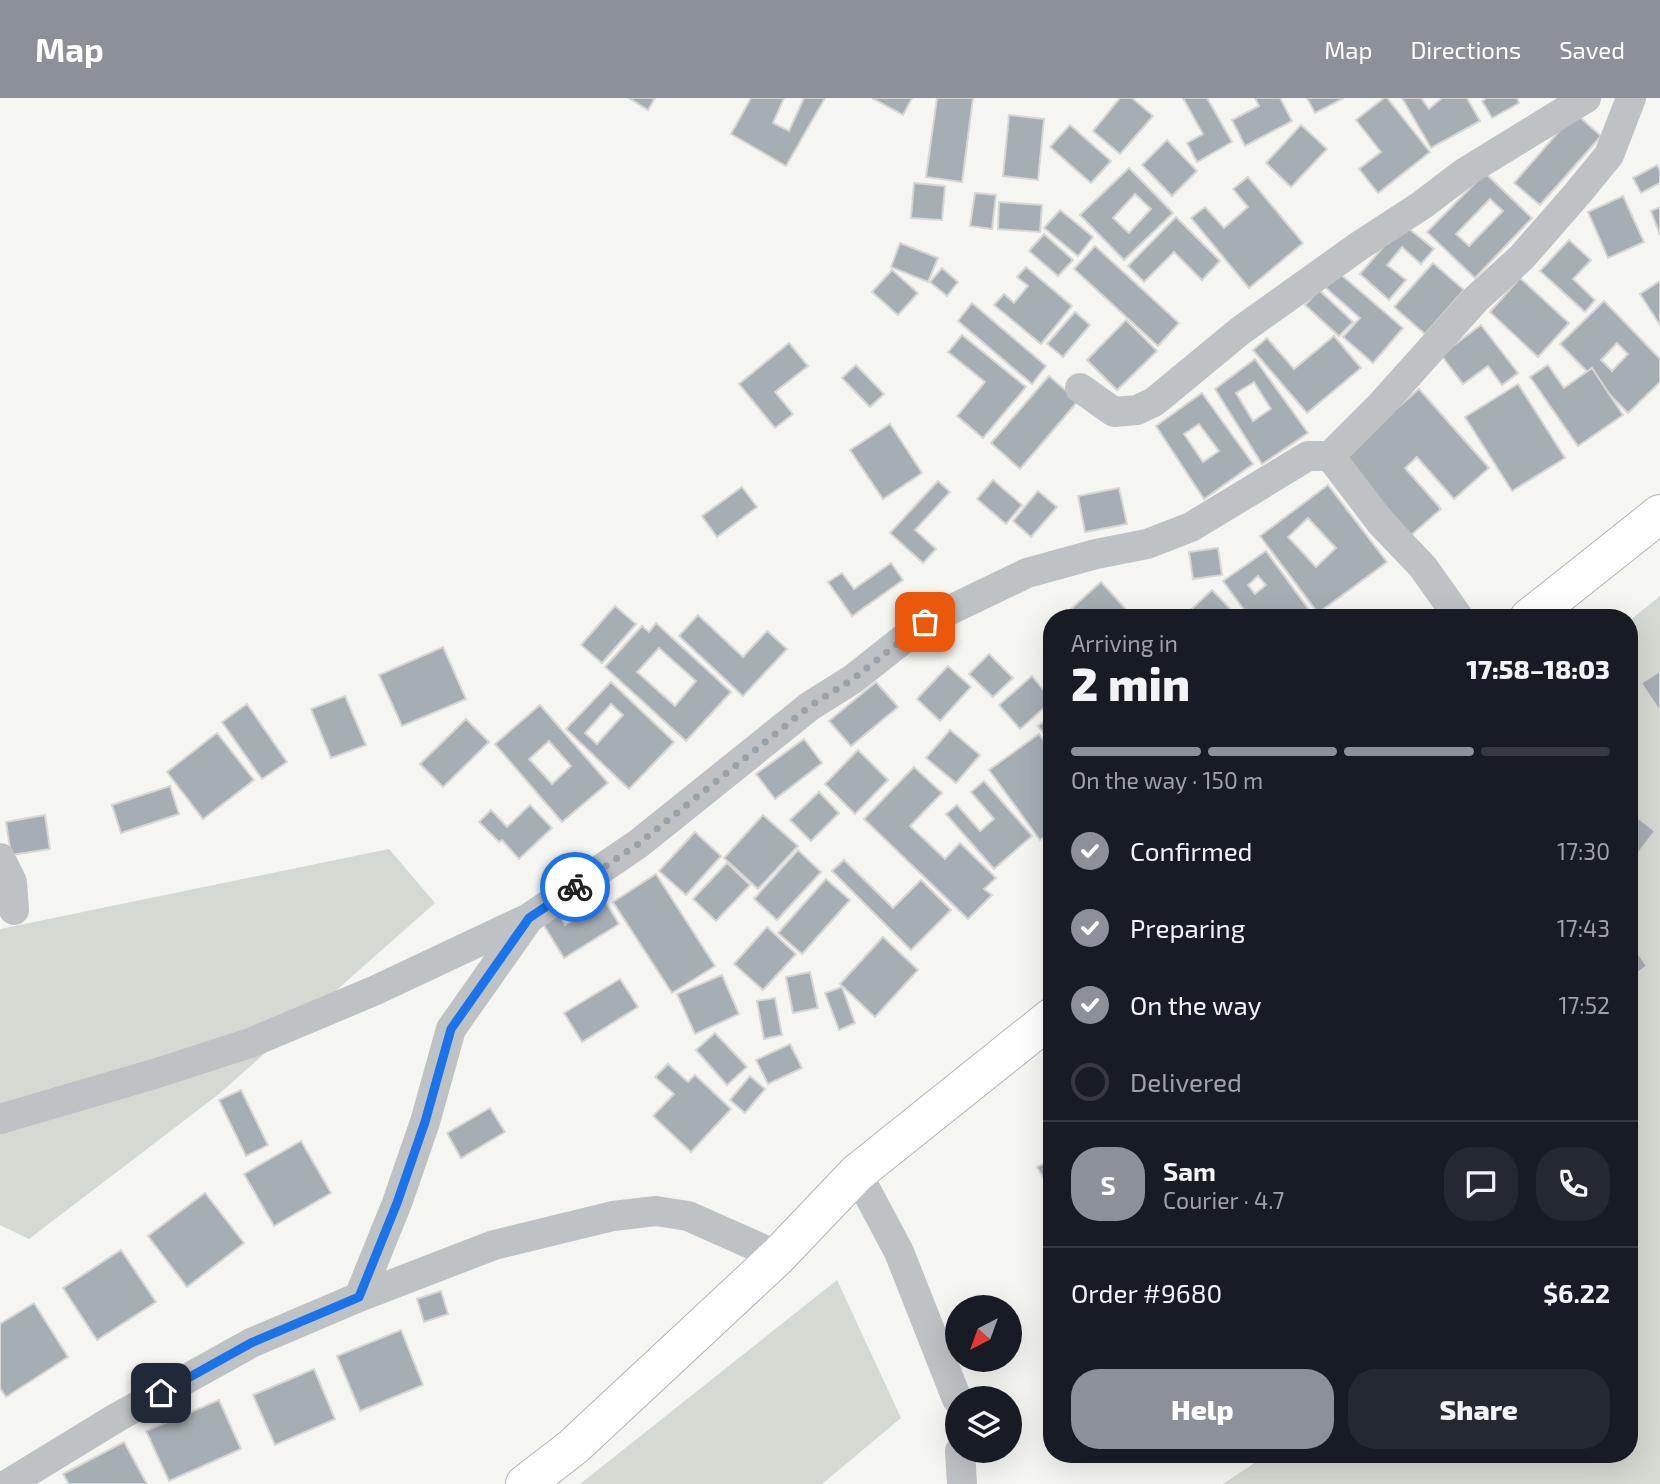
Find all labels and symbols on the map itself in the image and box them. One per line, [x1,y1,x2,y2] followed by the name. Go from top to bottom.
[895,592,955,652] pin
[540,852,610,922] courier
[945,1295,1022,1372] north arrow
[131,1363,191,1423] pin

